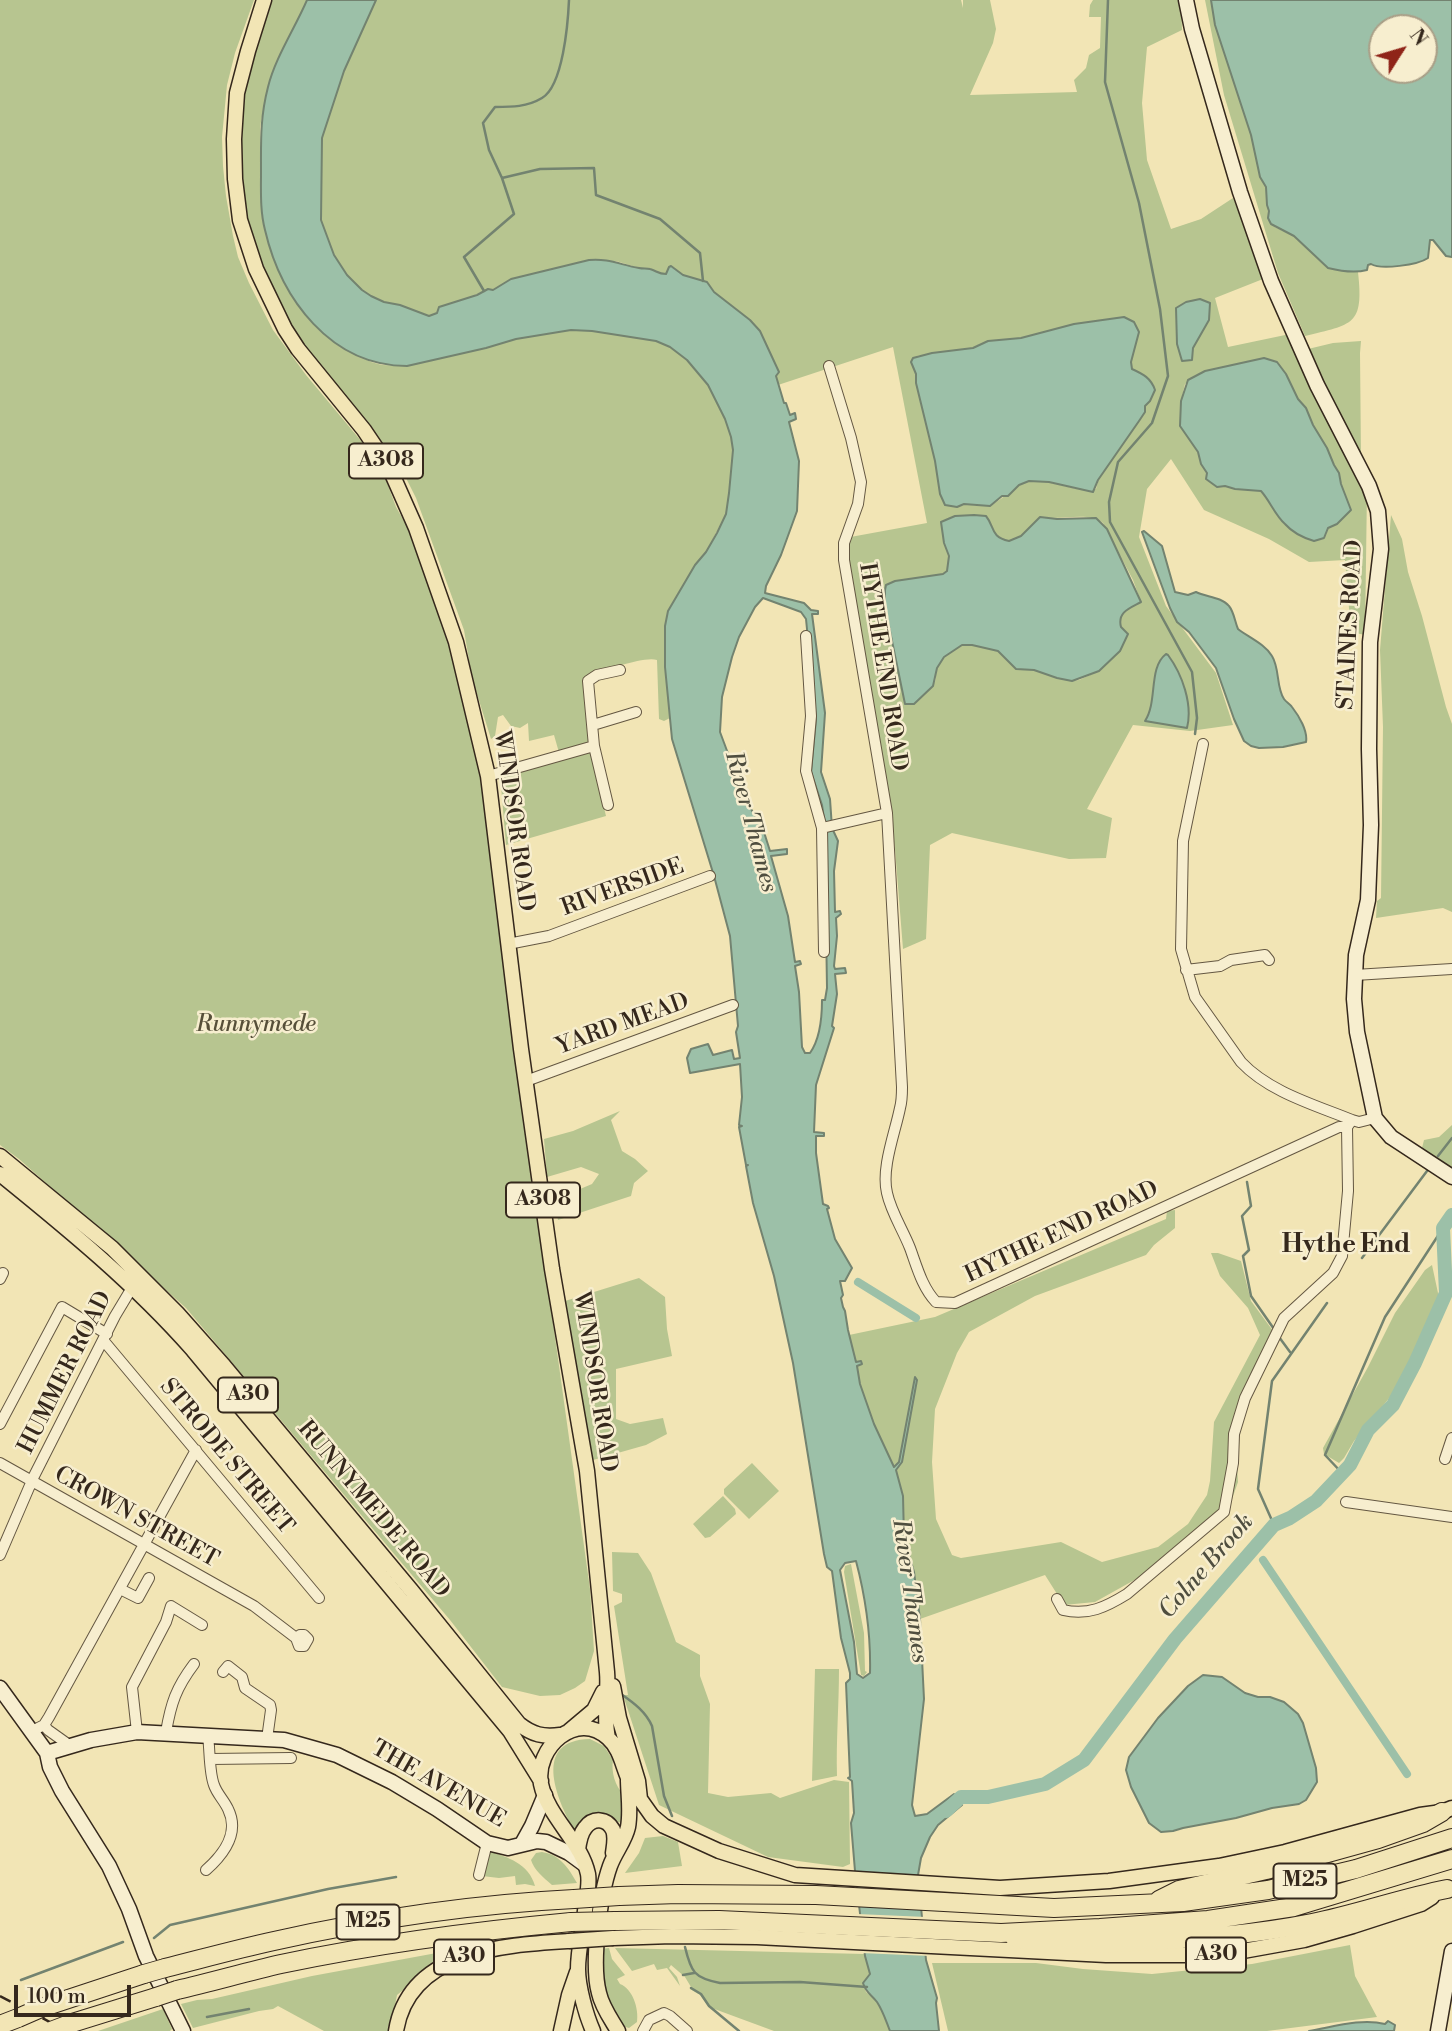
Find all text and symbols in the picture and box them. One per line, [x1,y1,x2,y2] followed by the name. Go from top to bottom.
[1368,14,1438,84] north arrow
[1404,24,1432,51] text: N
[349,444,423,478] road number: A308
[1333,539,1369,711] street label: STAINES ROAD
[852,561,912,773] street label: HYTHE END ROAD
[487,729,539,913] street label: WINDSOR ROAD
[717,748,783,896] water label: River Thames
[558,853,688,923] street label: RIVERSIDE
[553,988,693,1062] street label: YARD MEAD
[196,1011,316,1039] park label: Runnymede
[961,1176,1163,1290] street label: HYTHE END ROAD
[506,1182,580,1218] road number: A308
[1281,1230,1411,1262] district label: Hythe End
[13,1287,119,1459] street label: HUMMER ROAD
[566,1290,622,1474] street label: WINDSOR ROAD
[153,1374,299,1540] street label: STRODE STREET
[218,1378,278,1412] road number: A30
[291,1416,455,1604] street label: RUNNYMEDE ROAD
[49,1461,223,1575] street label: CROWN STREET
[1154,1509,1260,1625] water label: Colne Brook
[885,1517,933,1665] water label: River Thames
[366,1735,510,1835] street label: THE AVENUE
[1274,1864,1336,1898] road number: M25
[336,1904,400,1940] road number: M25
[1186,1938,1246,1972] road number: A30
[434,1940,494,1974] road number: A30
[18,1972,135,2016] scale bar
[27,1984,86,2010] text: 100 m

